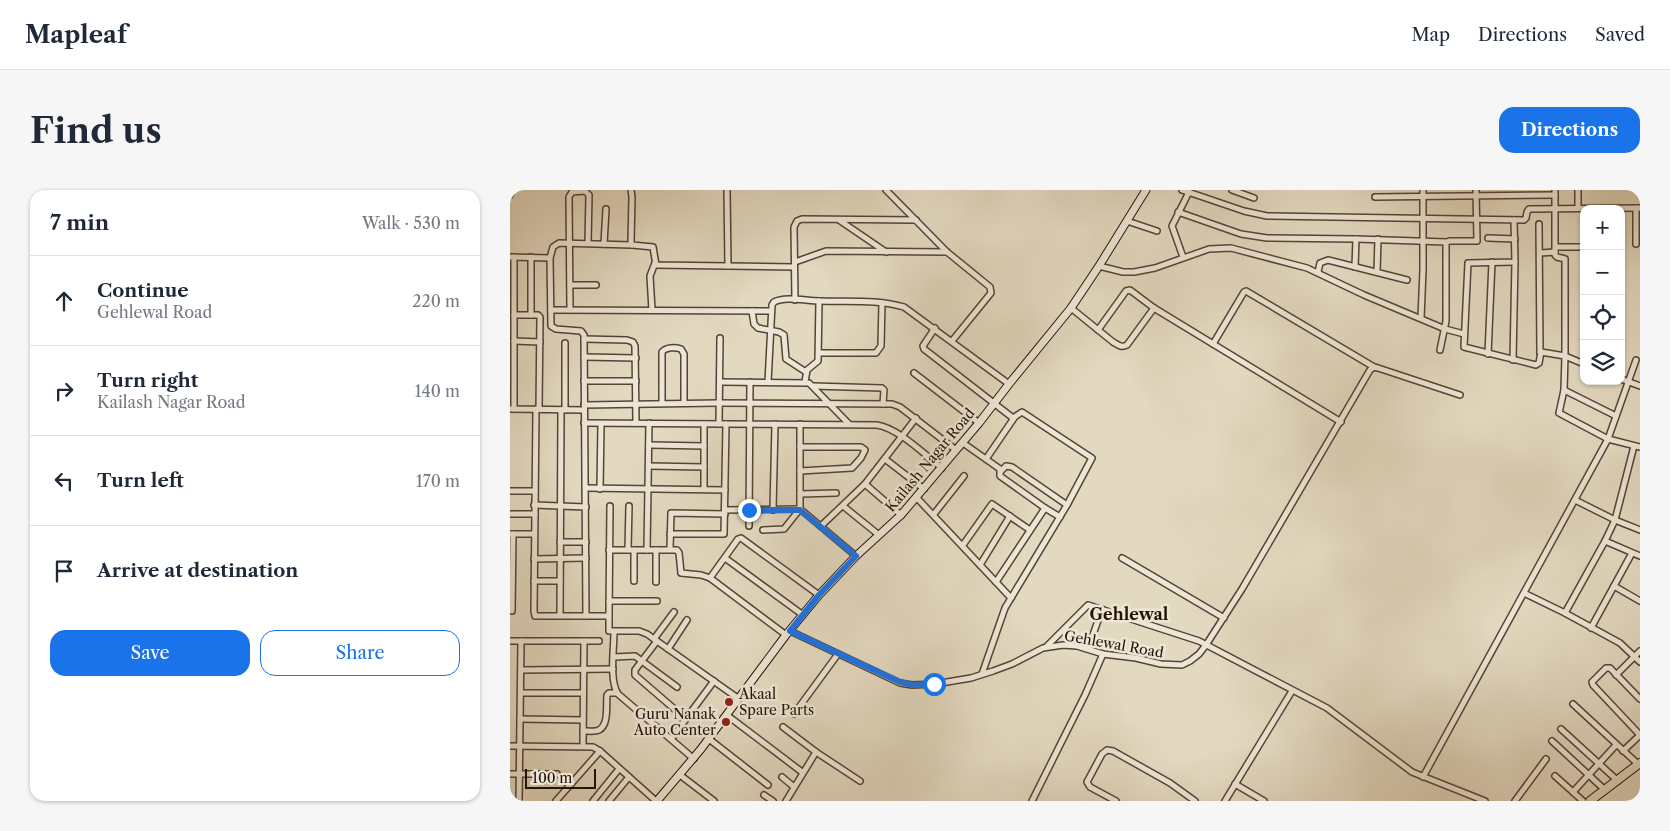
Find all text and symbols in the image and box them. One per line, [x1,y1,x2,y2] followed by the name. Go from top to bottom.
[25,20,127,49] text: Mapleaf
[1411,24,1450,46] text: Map
[1478,24,1567,46] text: Directions
[1595,24,1645,46] text: Saved
[1499,107,1640,153] button: Directions
[30,109,162,152] text: Find us
[1580,205,1625,385] map controls
[1580,205,1625,250] button: +
[50,210,109,235] text: 7 min
[362,213,460,233] text: Walk · 530 m
[1580,250,1625,295] button: −
[97,279,189,302] text: Continue
[50,287,78,315] icon: ahead
[412,291,460,311] text: 220 m
[1580,295,1625,340] button: locate
[97,302,212,322] text: Gehlewal Road
[1580,340,1625,385] button: layers
[97,369,198,392] text: Turn right
[50,377,78,405] icon: right
[415,381,460,401] text: 140 m
[97,392,246,412] text: Kailash Nagar Road
[881,404,979,516] street label: Kailash Nagar Road
[50,467,78,495] icon: left
[97,469,184,492] text: Turn left
[416,471,460,491] text: 170 m
[738,499,761,522] route end
[50,557,78,585] icon: arrive
[97,559,298,582] text: Arrive at destination
[1090,604,1169,624] district label: Gehlewal
[1063,626,1166,662] street label: Gehlewal Road
[50,630,250,676] button: Save
[260,630,460,676] button: Share
[923,673,946,696] route start
[738,685,814,719] place label: Akaal Spare Parts
[723,696,735,708] marker: Akaal Spare Parts
[633,705,717,739] place label: Guru Nanak Auto Center
[720,716,732,728] marker: Guru Nanak Auto Center
[525,766,596,789] scale bar
[532,769,572,787] text: 100 m

